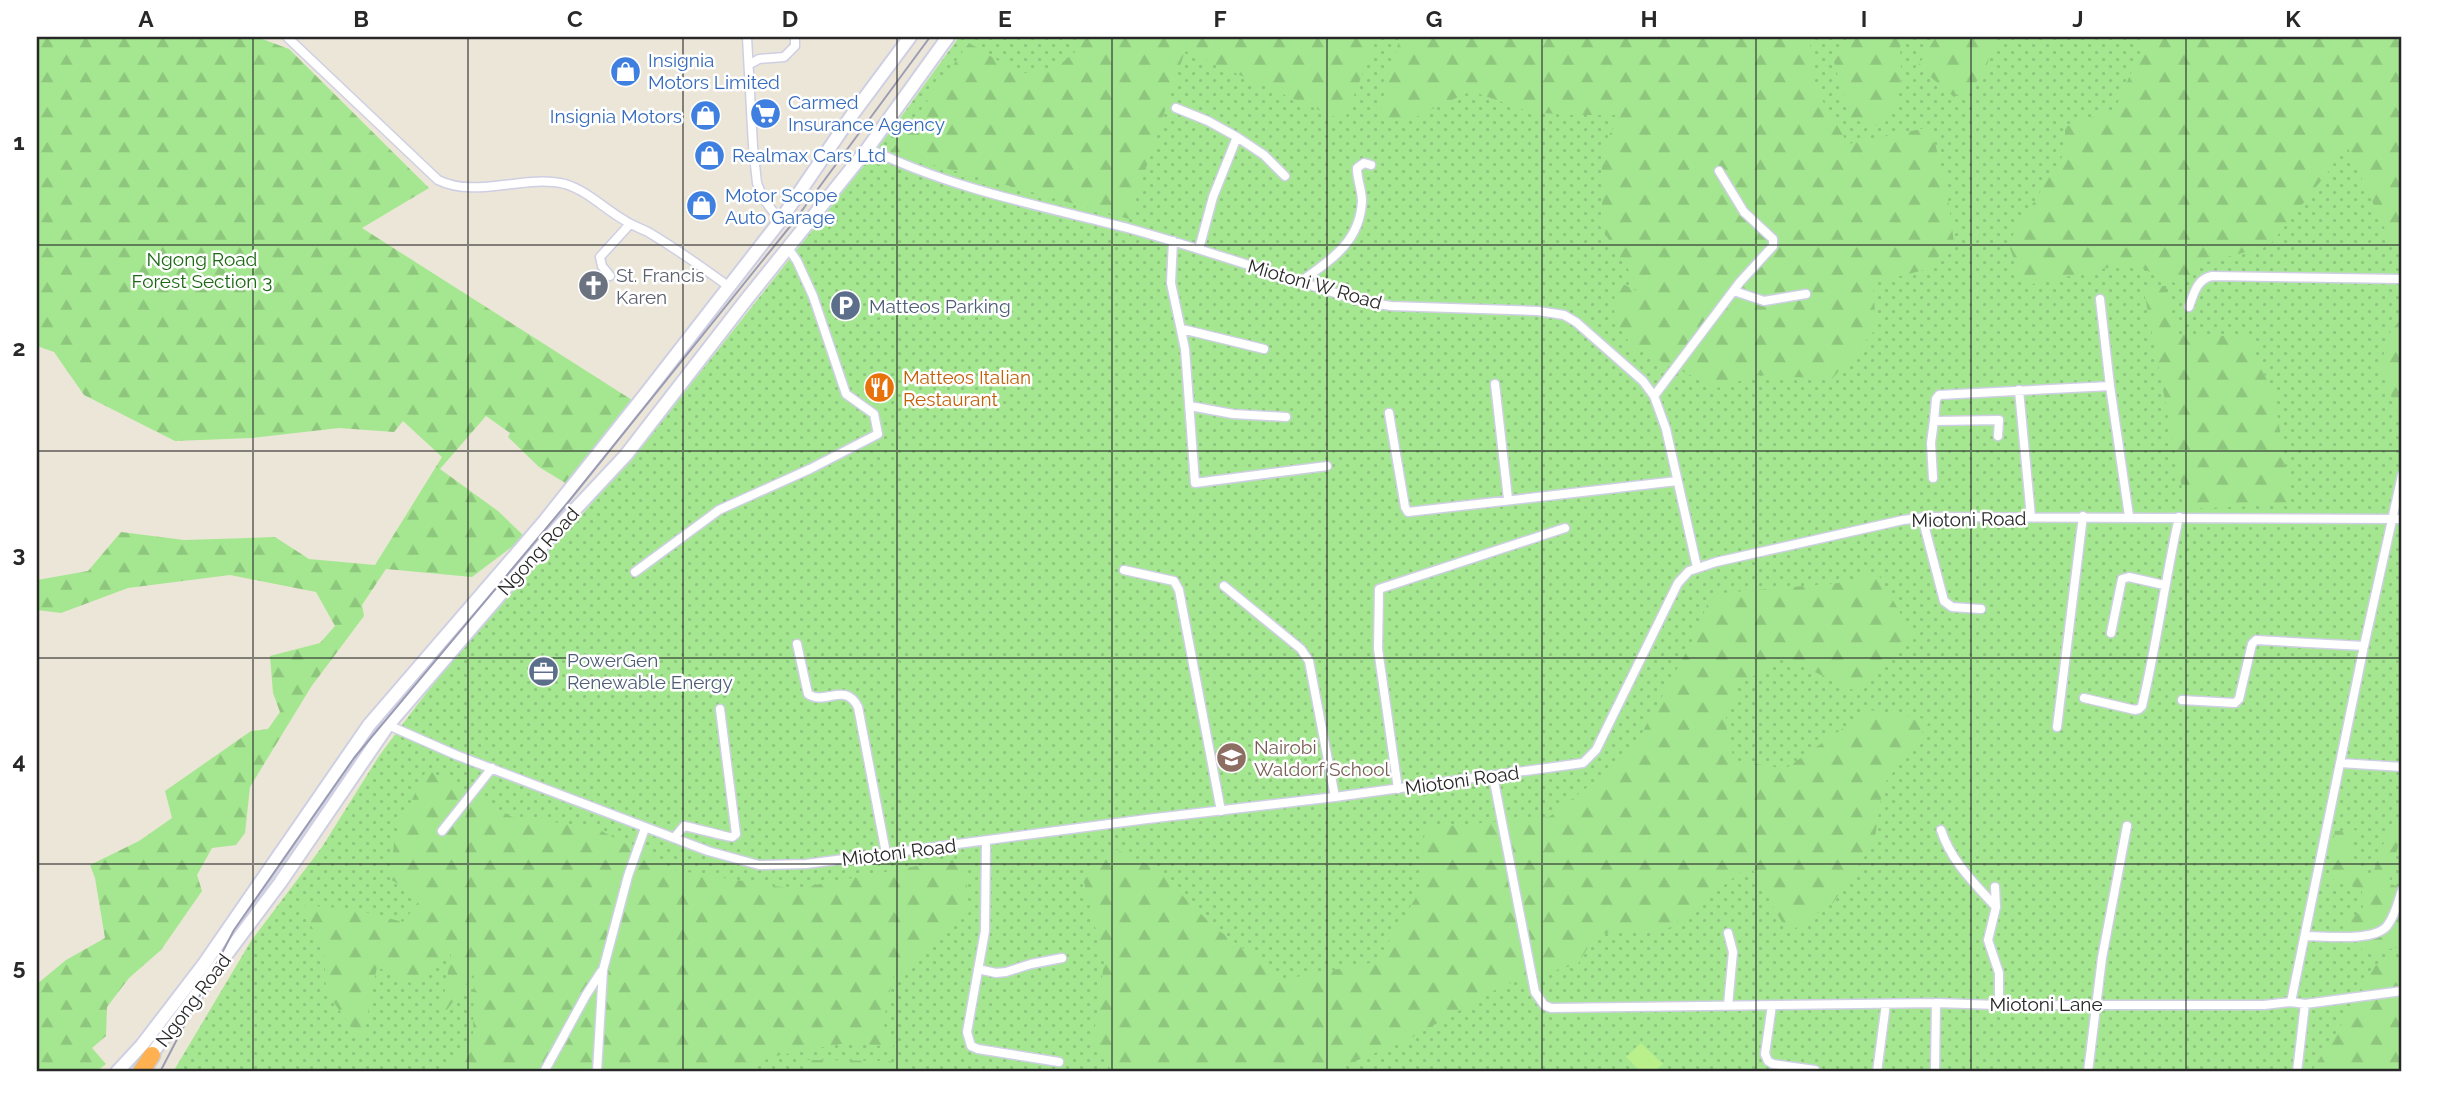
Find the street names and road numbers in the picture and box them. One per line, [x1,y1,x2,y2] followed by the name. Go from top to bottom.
[1245,254,1385,314] street label: Miotoni W Road
[493,502,583,600] street label: Ngong Road
[1911,507,2027,531] street label: Miotoni Road
[1403,761,1521,799] street label: Miotoni Road
[841,834,957,870] street label: Miotoni Road
[151,949,235,1051] street label: Ngong Road
[1989,993,2103,1015] street label: Miotoni Lane

